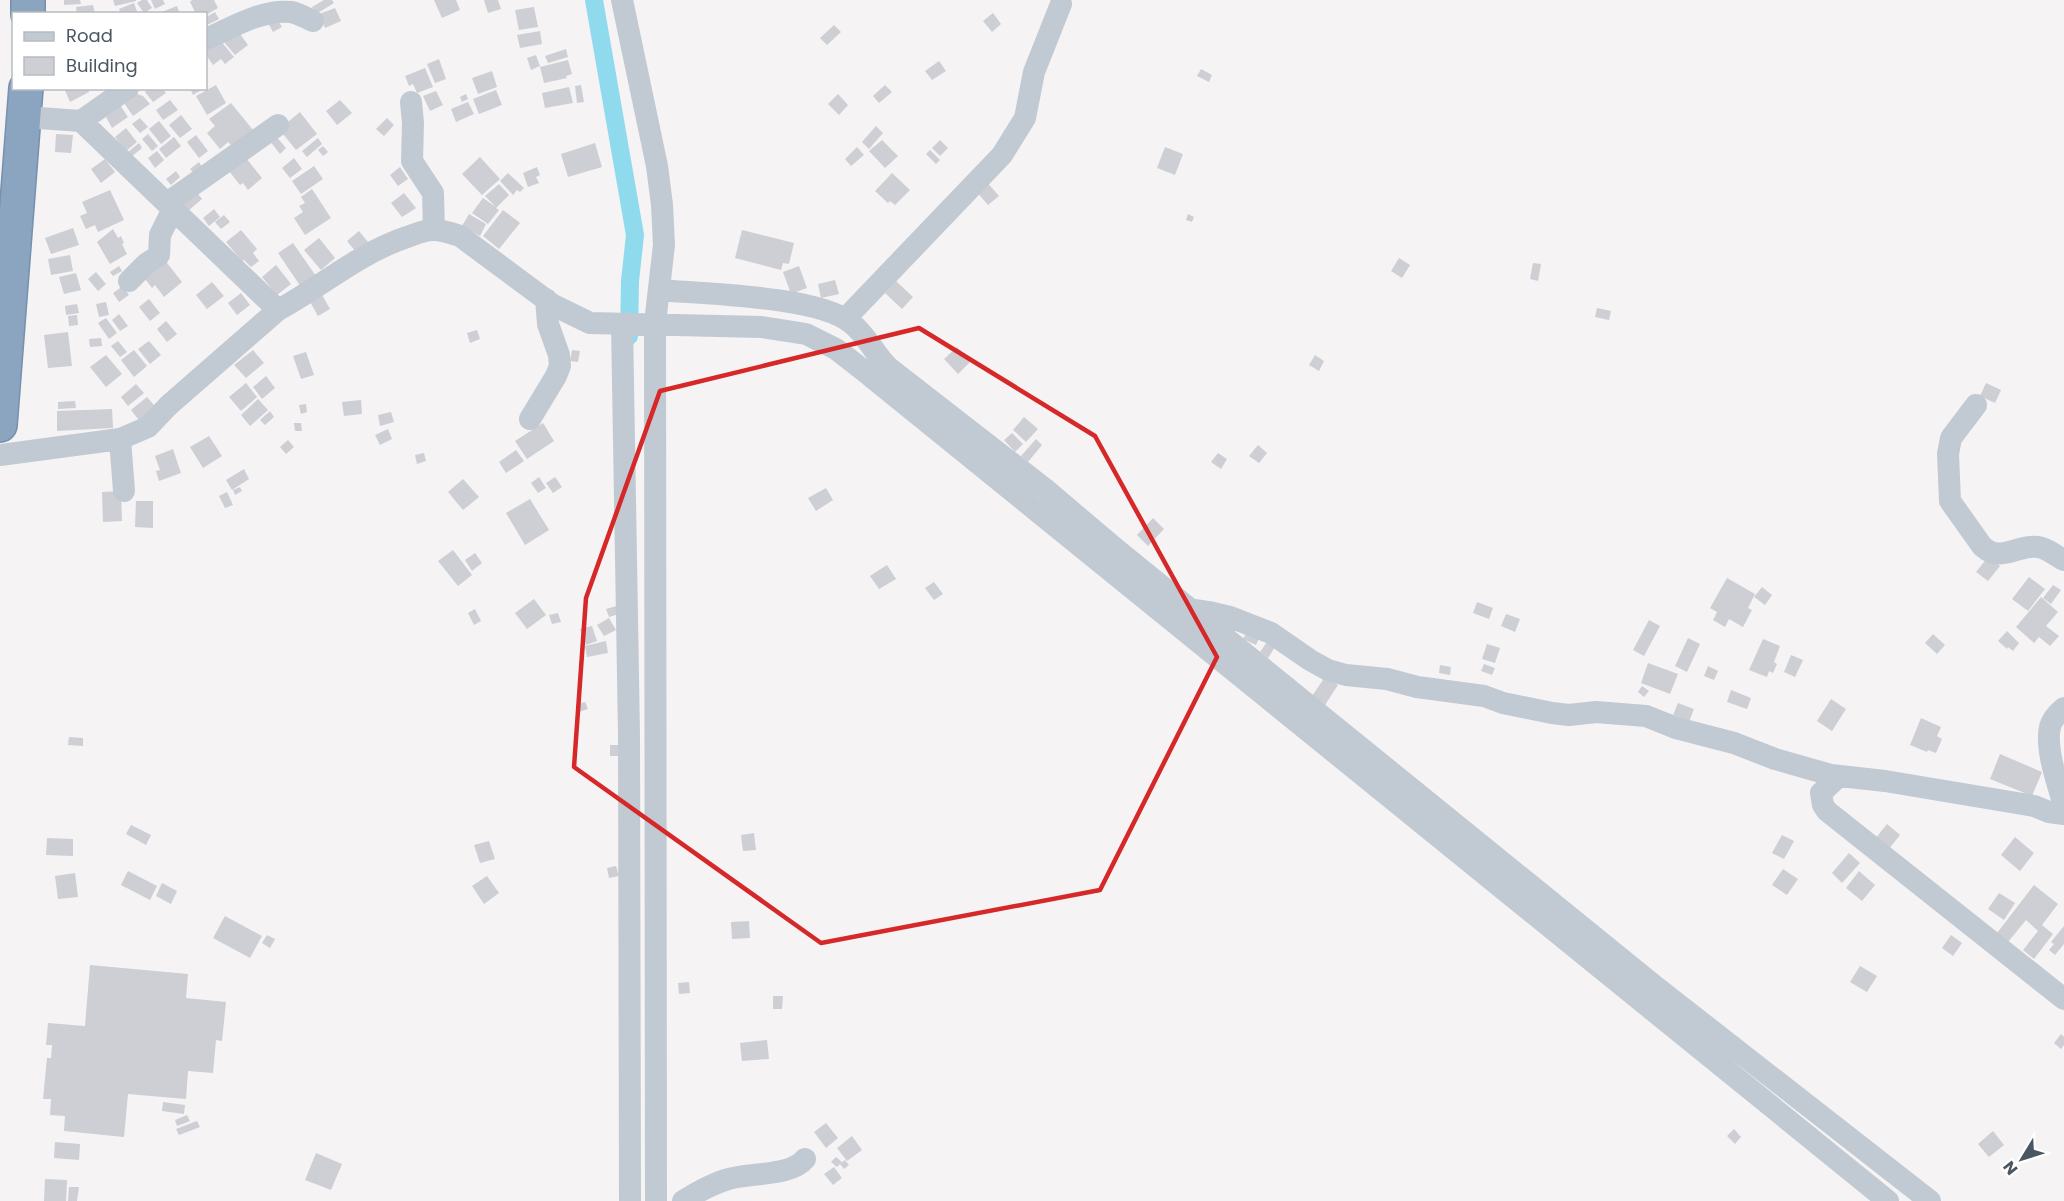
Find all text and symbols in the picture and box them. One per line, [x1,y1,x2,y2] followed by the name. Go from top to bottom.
[12,12,207,90] legend
[66,23,113,48] text: Road
[66,53,138,78] text: Building
[1992,1129,2052,1189] north arrow
[1998,1156,2023,1180] text: N

